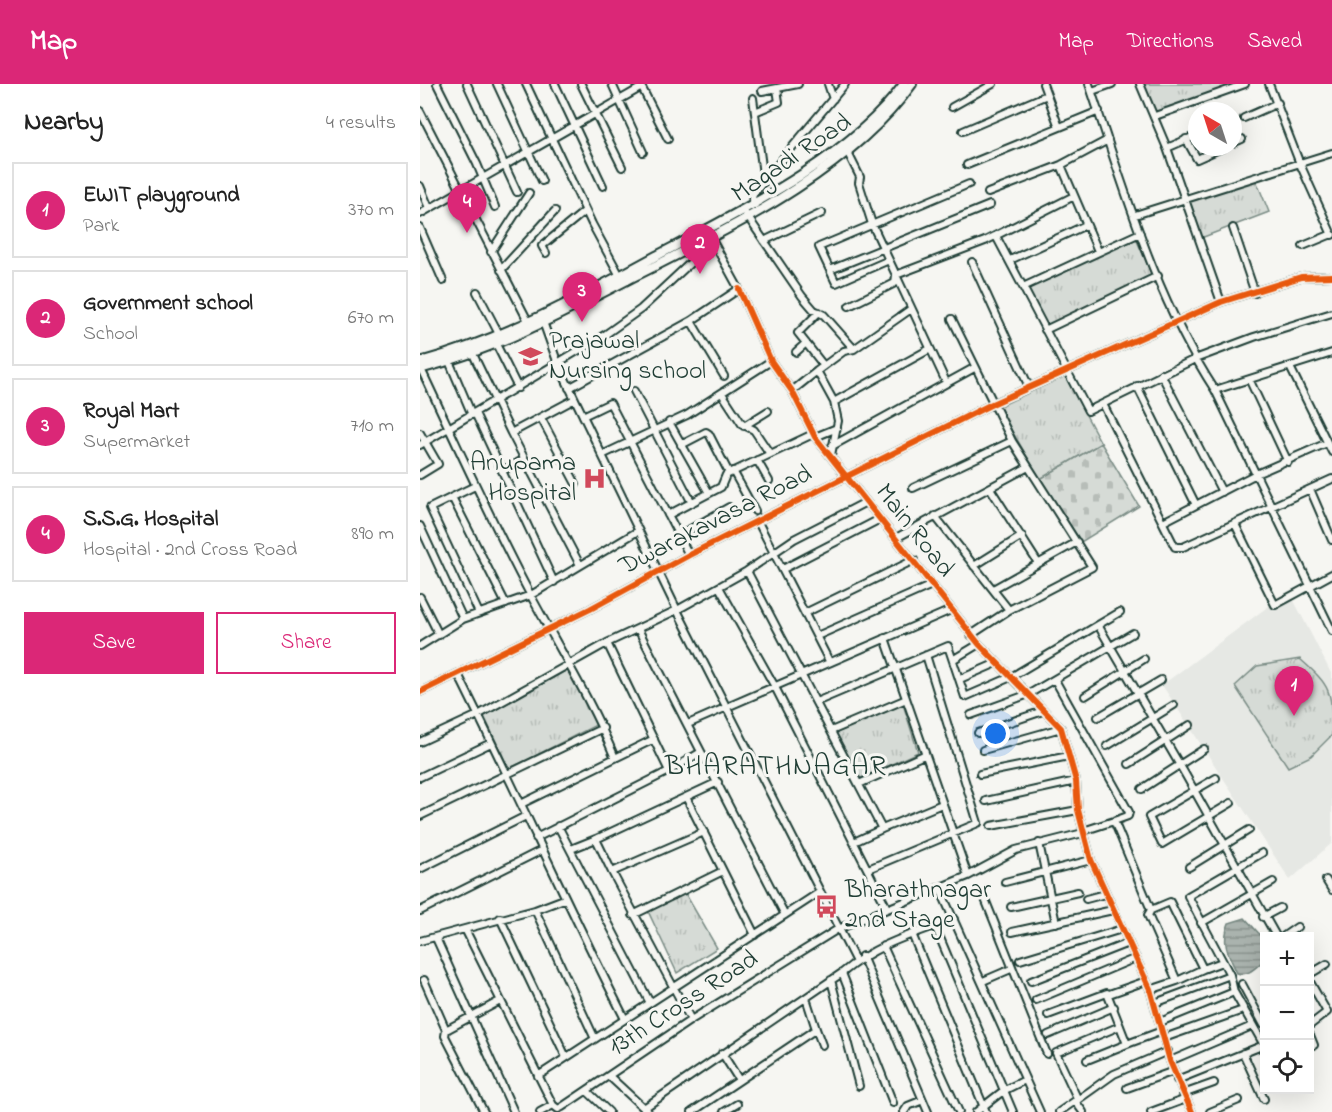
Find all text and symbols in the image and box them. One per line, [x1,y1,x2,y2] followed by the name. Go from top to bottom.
[30,22,77,63] text: Map
[1058,27,1094,57] text: Map
[1127,27,1214,57] text: Directions
[1247,27,1302,57] text: Saved
[1188,102,1242,156] north arrow
[24,104,103,142] text: Nearby
[724,104,860,213] street label: Magadi Road
[326,109,396,138] text: 4 results
[83,180,240,212] text: EWIT playground
[448,184,486,233] pin: 4
[42,196,49,225] text: 1
[348,196,394,225] text: 370 m
[83,212,119,241] text: Park
[680,224,720,274] pin: 2
[562,272,602,322] pin: 3
[83,288,253,320] text: Government school
[41,304,50,333] text: 2
[348,304,394,333] text: 670 m
[83,320,138,349] text: School
[549,323,706,391] place label: Prajawal Nursing school
[518,344,544,370] school or university icon: Prajawal Nursing school
[83,396,179,428] text: Royal Mart
[41,412,50,441] text: 3
[350,412,394,441] text: 710 m
[83,428,190,457] text: Supermarket
[470,445,576,513] place label: Anupama Hospital
[612,456,819,587] street label: Dwarakavasa Road
[581,466,607,492] hospital icon: Anupama Hospital
[865,476,963,586] street label: Main Road
[83,504,218,536] text: S.S.G. Hospital
[41,520,50,549] text: 4
[351,520,394,549] text: 890 m
[83,536,297,565] text: Hospital · 2nd Cross Road
[24,612,204,674] button: Save
[216,612,396,674] button: Share
[1274,666,1314,716] pin: 1
[981,719,1010,748] your location
[664,747,887,788] district label: BHARATHNAGAR
[844,872,992,940] place label: Bharathnagar 2nd Stage
[814,893,840,919] bus stop icon: Bharathnagar 2nd Stage
[1260,932,1314,1094] map controls
[1260,932,1314,986] button: +
[602,941,767,1067] street label: 13th Cross Road
[1260,986,1314,1040] button: −
[1260,1040,1314,1094] button: locate

